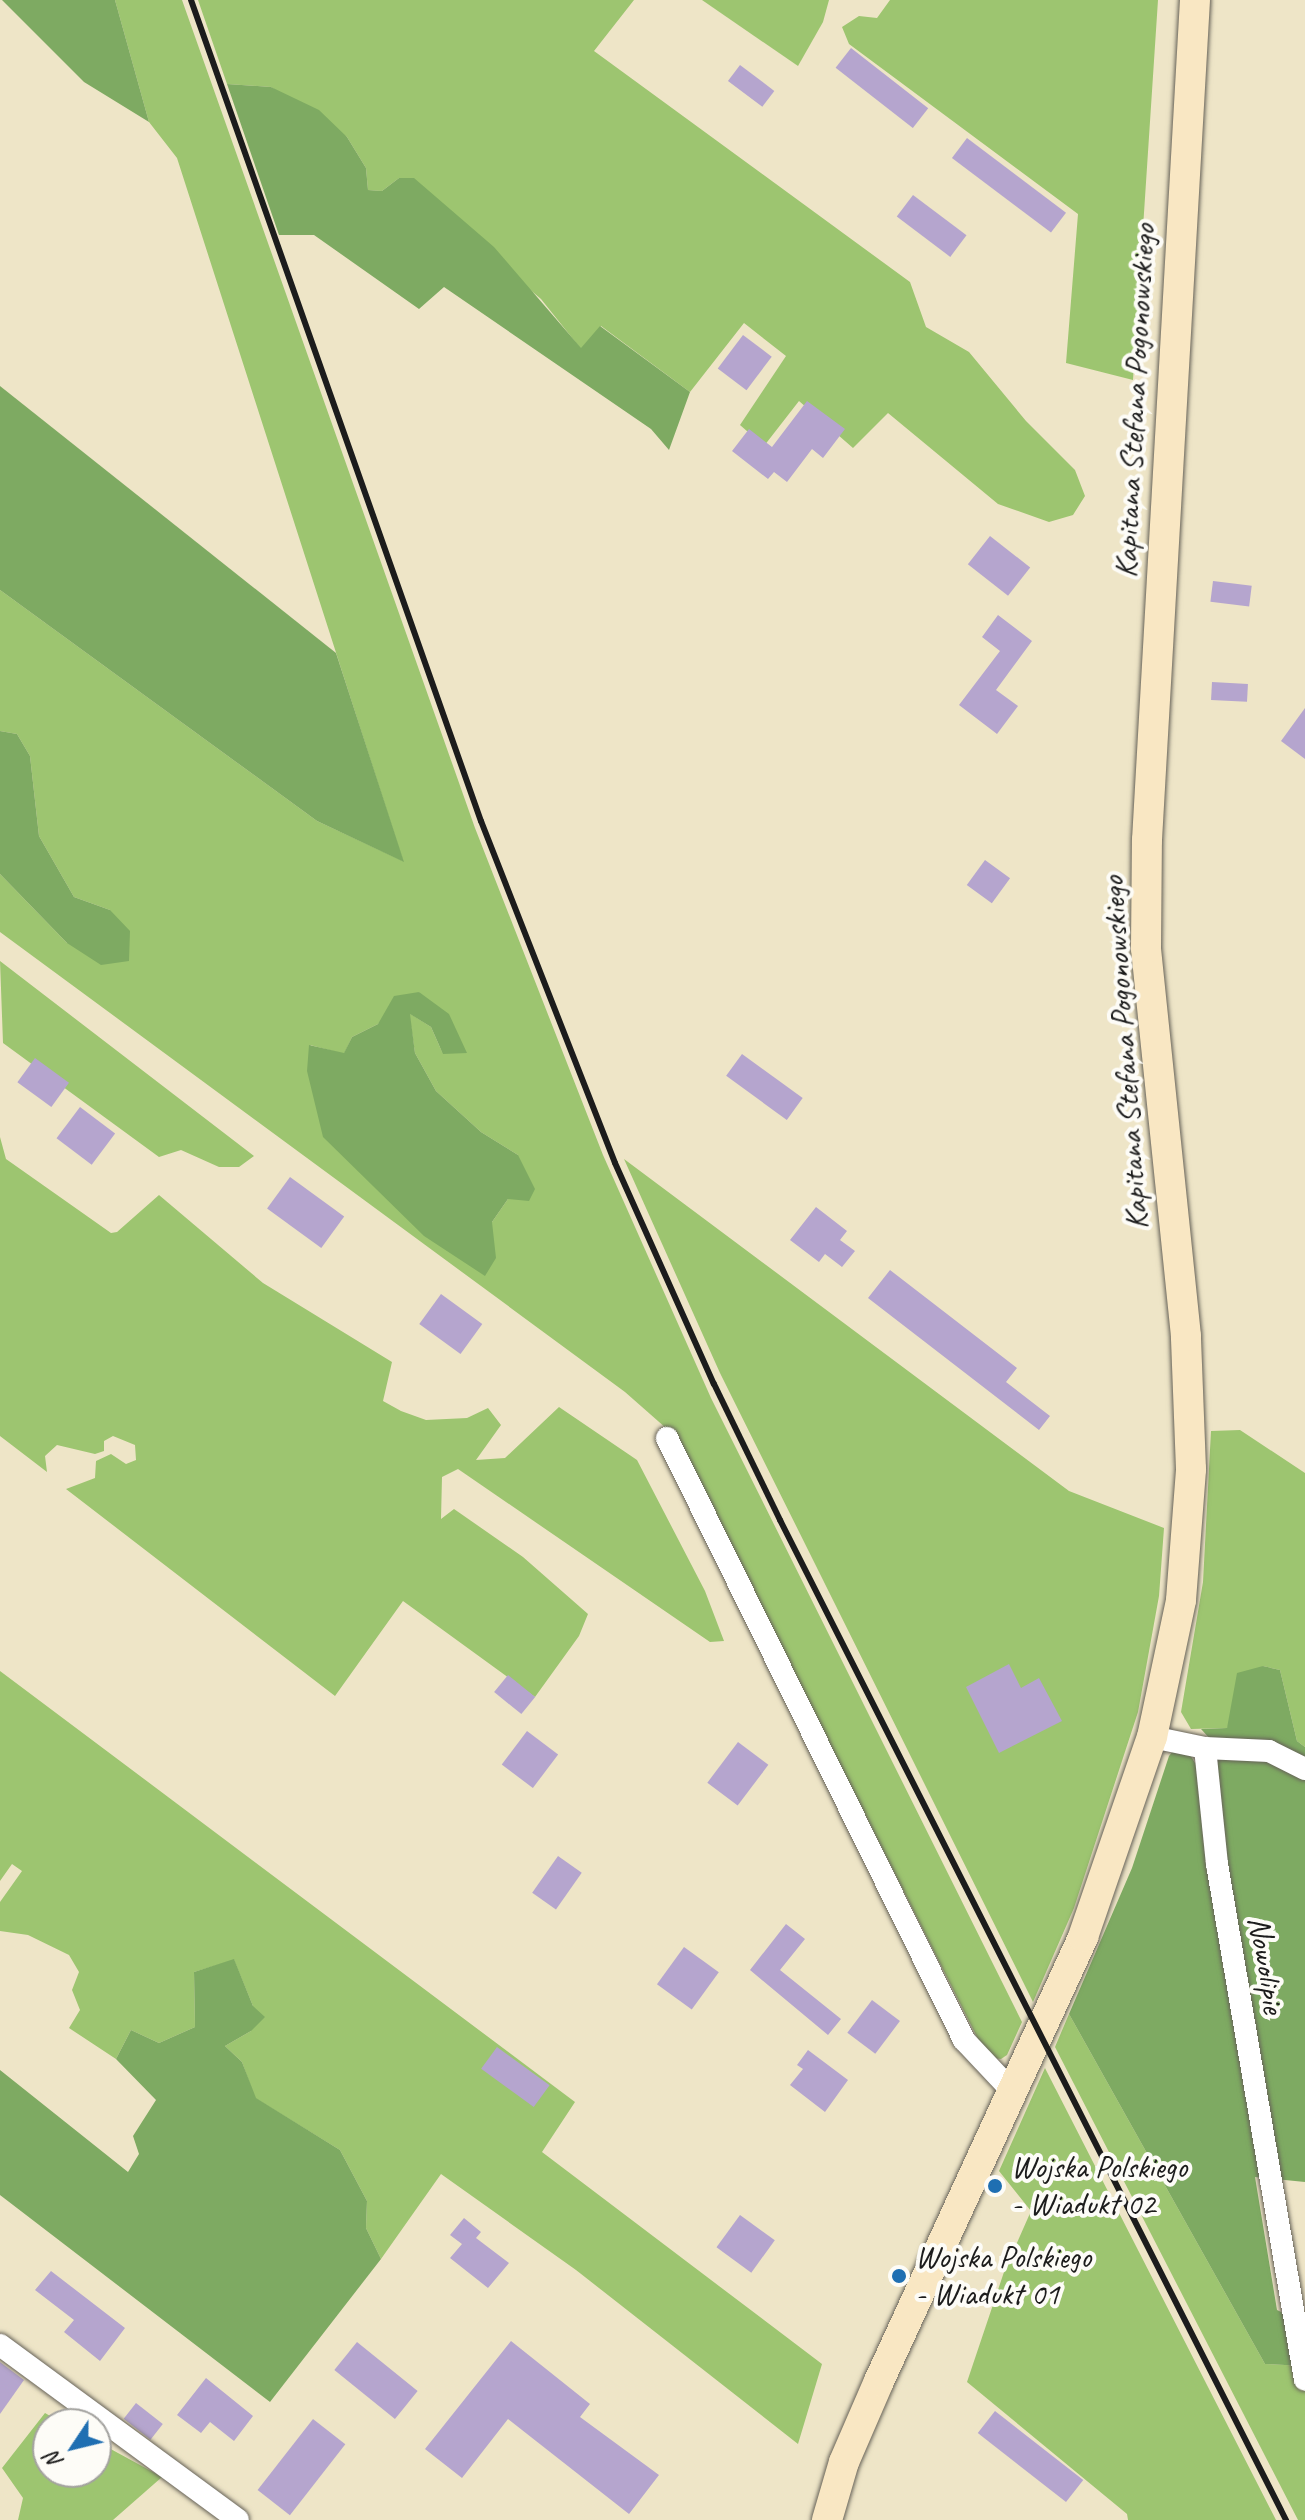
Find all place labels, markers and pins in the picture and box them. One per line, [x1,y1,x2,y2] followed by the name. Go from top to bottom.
[1011,2149,1187,2224] place label: Wojska Polskiego - Wiadukt 02
[986,2177,1004,2195] marker: Wojska Polskiego - Wiadukt 02
[915,2239,1091,2314] place label: Wojska Polskiego - Wiadukt 01
[890,2267,908,2285] marker: Wojska Polskiego - Wiadukt 01

